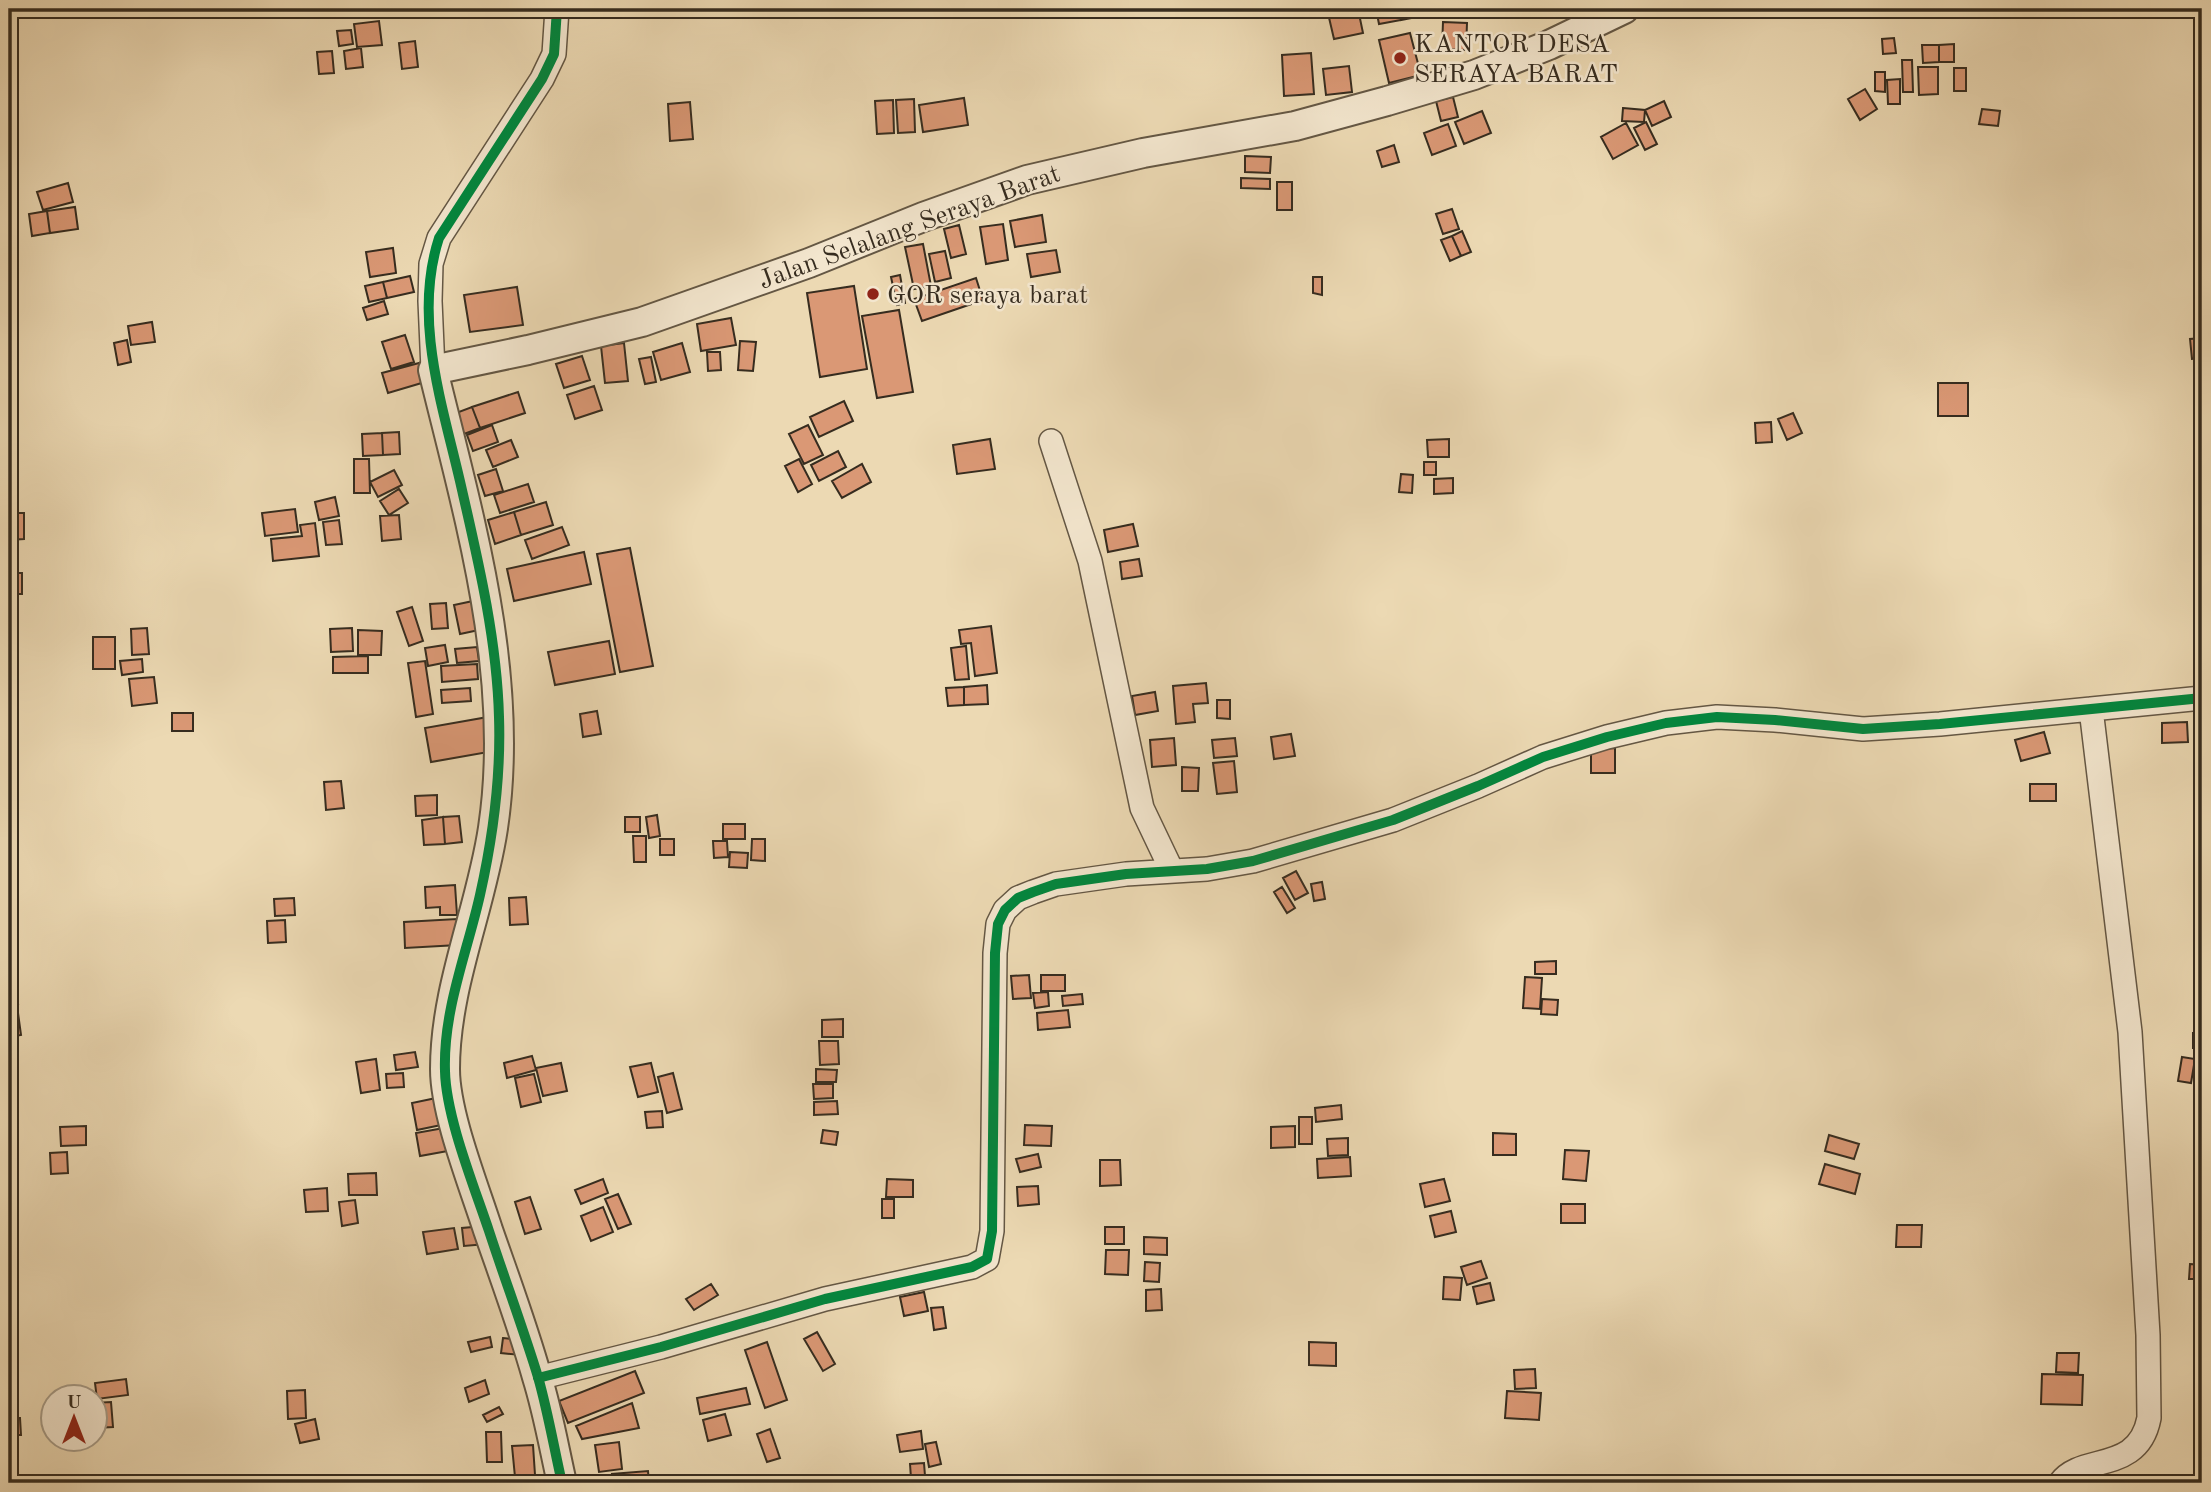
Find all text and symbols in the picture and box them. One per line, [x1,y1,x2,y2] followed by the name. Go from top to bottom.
[1414,32,1618,88] place label: KANTOR DESA SERAYA BARAT
[1392,50,1408,66] marker: KANTOR DESA SERAYA BARAT
[755,161,1064,295] street label: Jalan Selalang Seraya Barat
[887,283,1088,309] place label: GOR seraya barat
[865,286,881,302] marker: GOR seraya barat
[38,1384,108,1454] north arrow
[66,1394,82,1413] text: U

